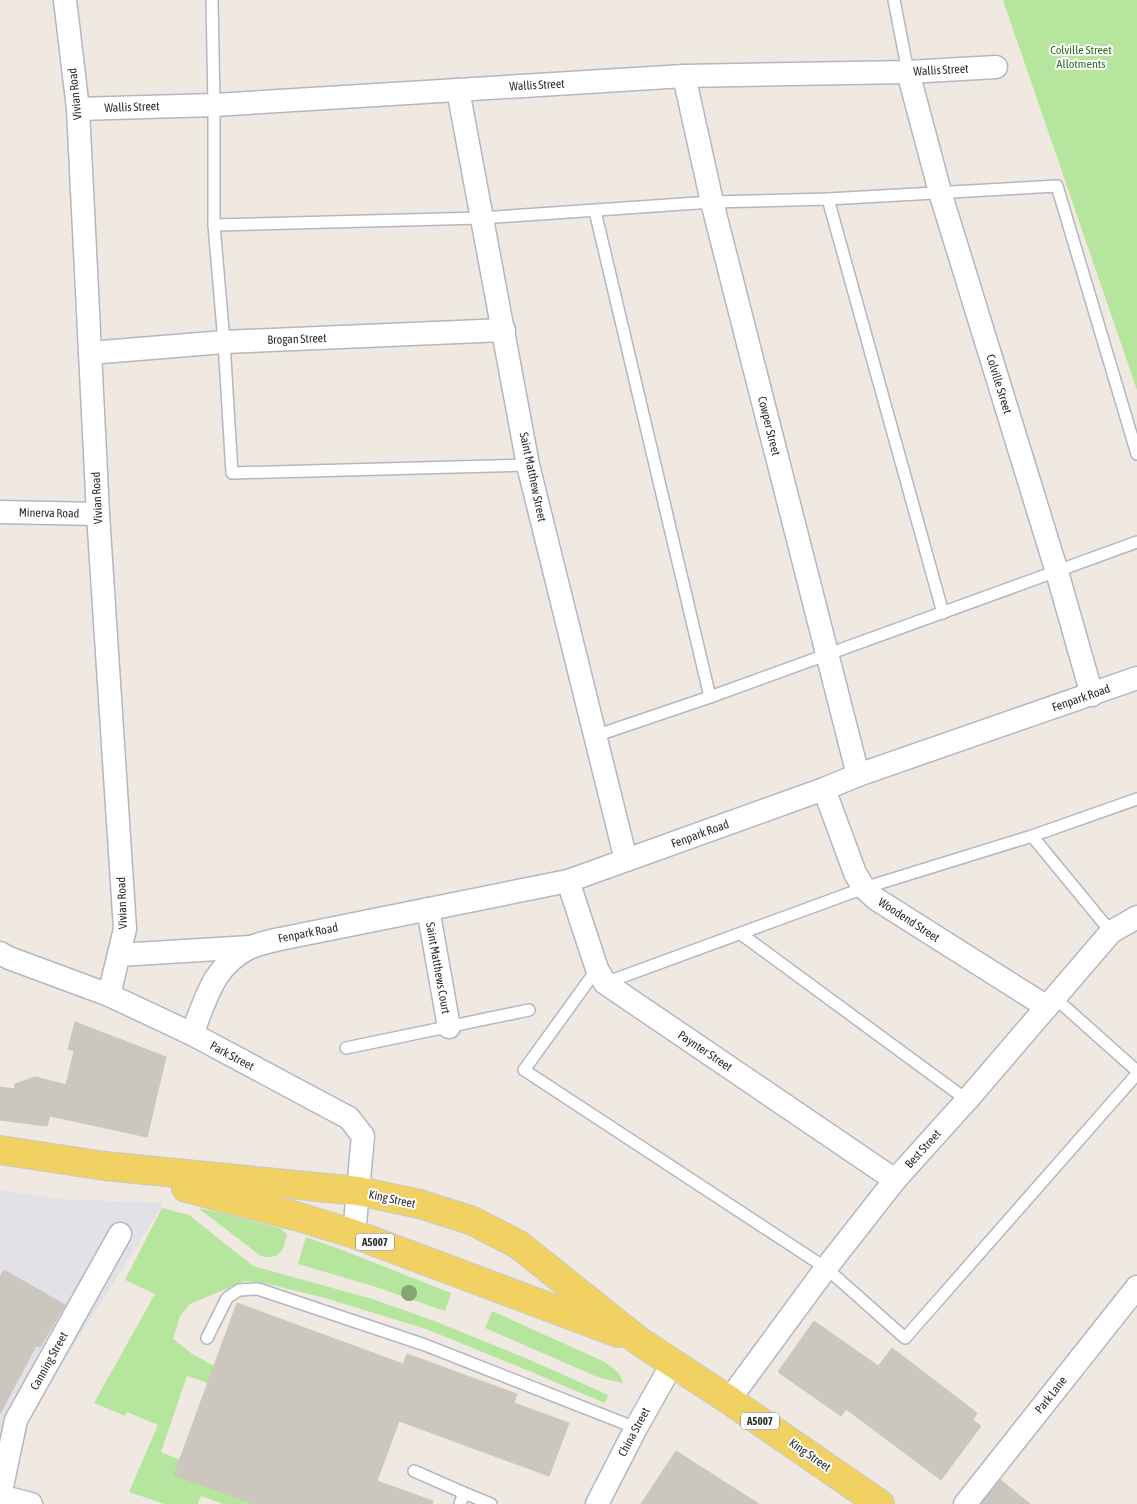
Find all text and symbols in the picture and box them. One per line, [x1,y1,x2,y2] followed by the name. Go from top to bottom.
[1050,43,1112,71] park label: Colville Street Allotments
[913,62,969,78] street label: Wallis Street
[65,67,85,121] street label: Vivian Road
[509,77,565,93] street label: Wallis Street
[104,99,160,115] street label: Wallis Street
[267,331,327,347] street label: Brogan Street
[983,353,1015,416] street label: Colville Street
[755,395,783,458] street label: Cowper Street
[517,431,549,524] street label: Saint Matthew Street
[89,472,105,524] street label: Vivian Road
[19,505,79,521] street label: Minerva Road
[1050,682,1112,714] street label: Fenpark Road
[669,817,731,851] street label: Fenpark Road
[114,877,130,929] street label: Vivian Road
[876,895,943,945] street label: Woodend Street
[277,920,339,946] street label: Fenpark Road
[423,921,453,1015] street label: Saint Matthews Court
[675,1028,735,1075] street label: Paynter Street
[208,1039,257,1074] street label: Park Street
[902,1127,944,1171] street label: Best Street
[367,1187,417,1211] street label: King Street
[356,1234,394,1250] road number: A5007
[27,1329,71,1393] street label: Canning Street
[1032,1374,1070,1416] street label: Park Lane
[615,1405,653,1459] street label: China Street
[741,1412,779,1430] road number: A5007
[786,1436,834,1475] street label: King Street

